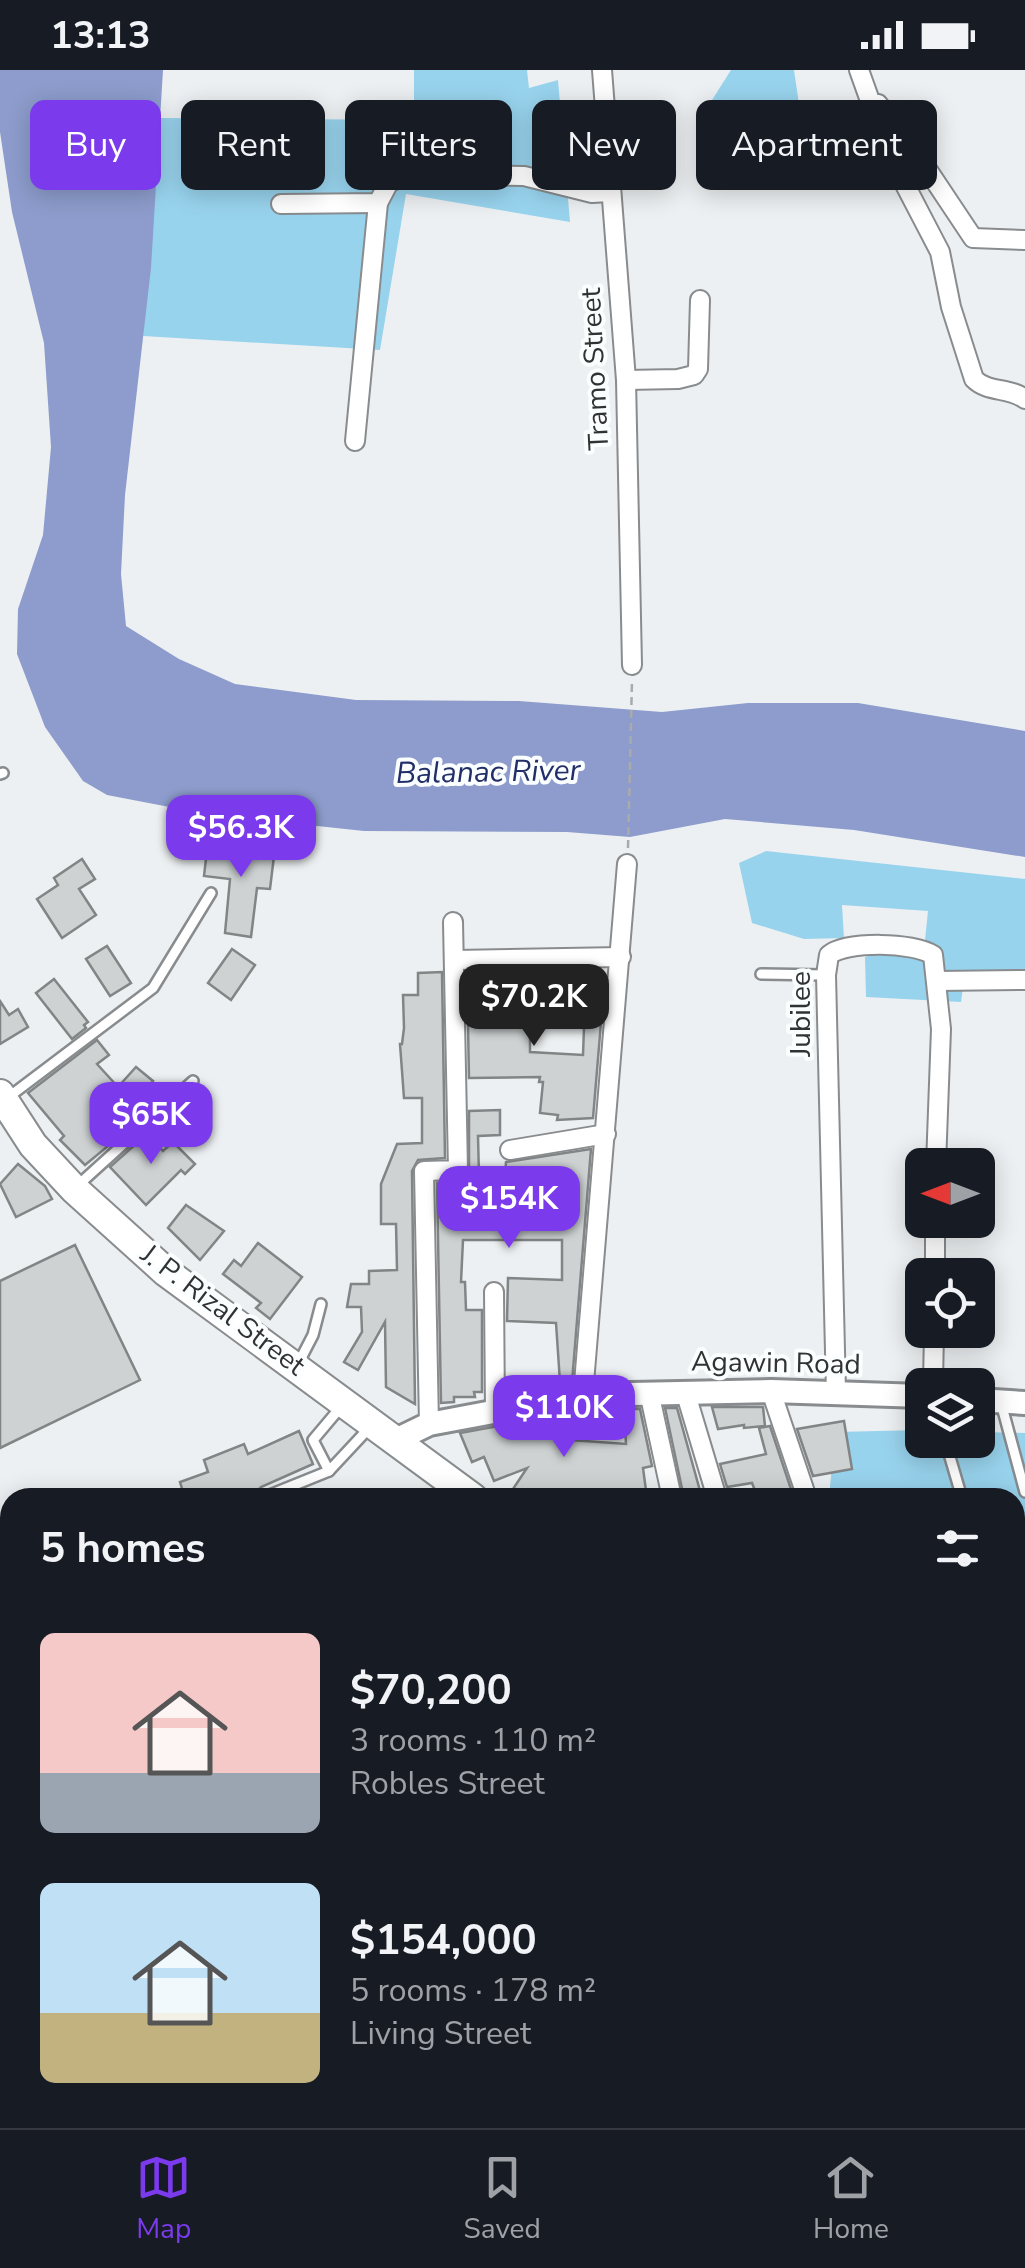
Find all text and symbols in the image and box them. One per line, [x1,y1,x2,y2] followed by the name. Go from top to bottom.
[50,10,151,61] text: 13:13
[30,100,161,190] chip: Buy
[181,100,325,190] chip: Rent
[345,100,512,190] chip: Filters
[532,100,676,190] chip: New
[696,100,937,190] chip: Apartment
[572,287,618,451] street label: Tramo Street
[395,750,582,794] water label: Balanac River
[160,795,322,880] pin: $56.3K
[188,806,294,849] text: $56.3K
[453,964,615,1049] pin: $70.2K
[782,971,820,1058] street label: Jubilee
[481,975,587,1018] text: $70.2K
[92,1082,210,1167] pin: $65K
[112,1093,190,1136] text: $65K
[905,1148,995,1238] north arrow
[905,1148,995,1458] map controls
[439,1166,579,1251] pin: $154K
[460,1177,558,1220] text: $154K
[132,1235,313,1385] street label: J. P. Rizal Street
[905,1258,995,1348] button: locate
[691,1343,861,1383] street label: Agawin Road
[905,1368,995,1458] button: layers
[494,1375,634,1460] pin: $110K
[515,1386,613,1429] text: $110K
[40,1520,205,1577] text: 5 homes
[930,1521,985,1576] icon: filters
[350,1662,512,1719] text: $70,200
[120,1673,240,1793] icon: home
[350,1719,596,1762] text: 3 rooms · 110 m²
[350,1762,545,1805] text: Robles Street
[350,1912,537,1969] text: $154,000
[120,1923,240,2043] icon: home
[350,1969,596,2012] text: 5 rooms · 178 m²
[350,2012,531,2055] text: Living Street
[136,2150,191,2248] tab: Map
[463,2150,541,2248] tab: Saved
[813,2150,889,2248] tab: Home

